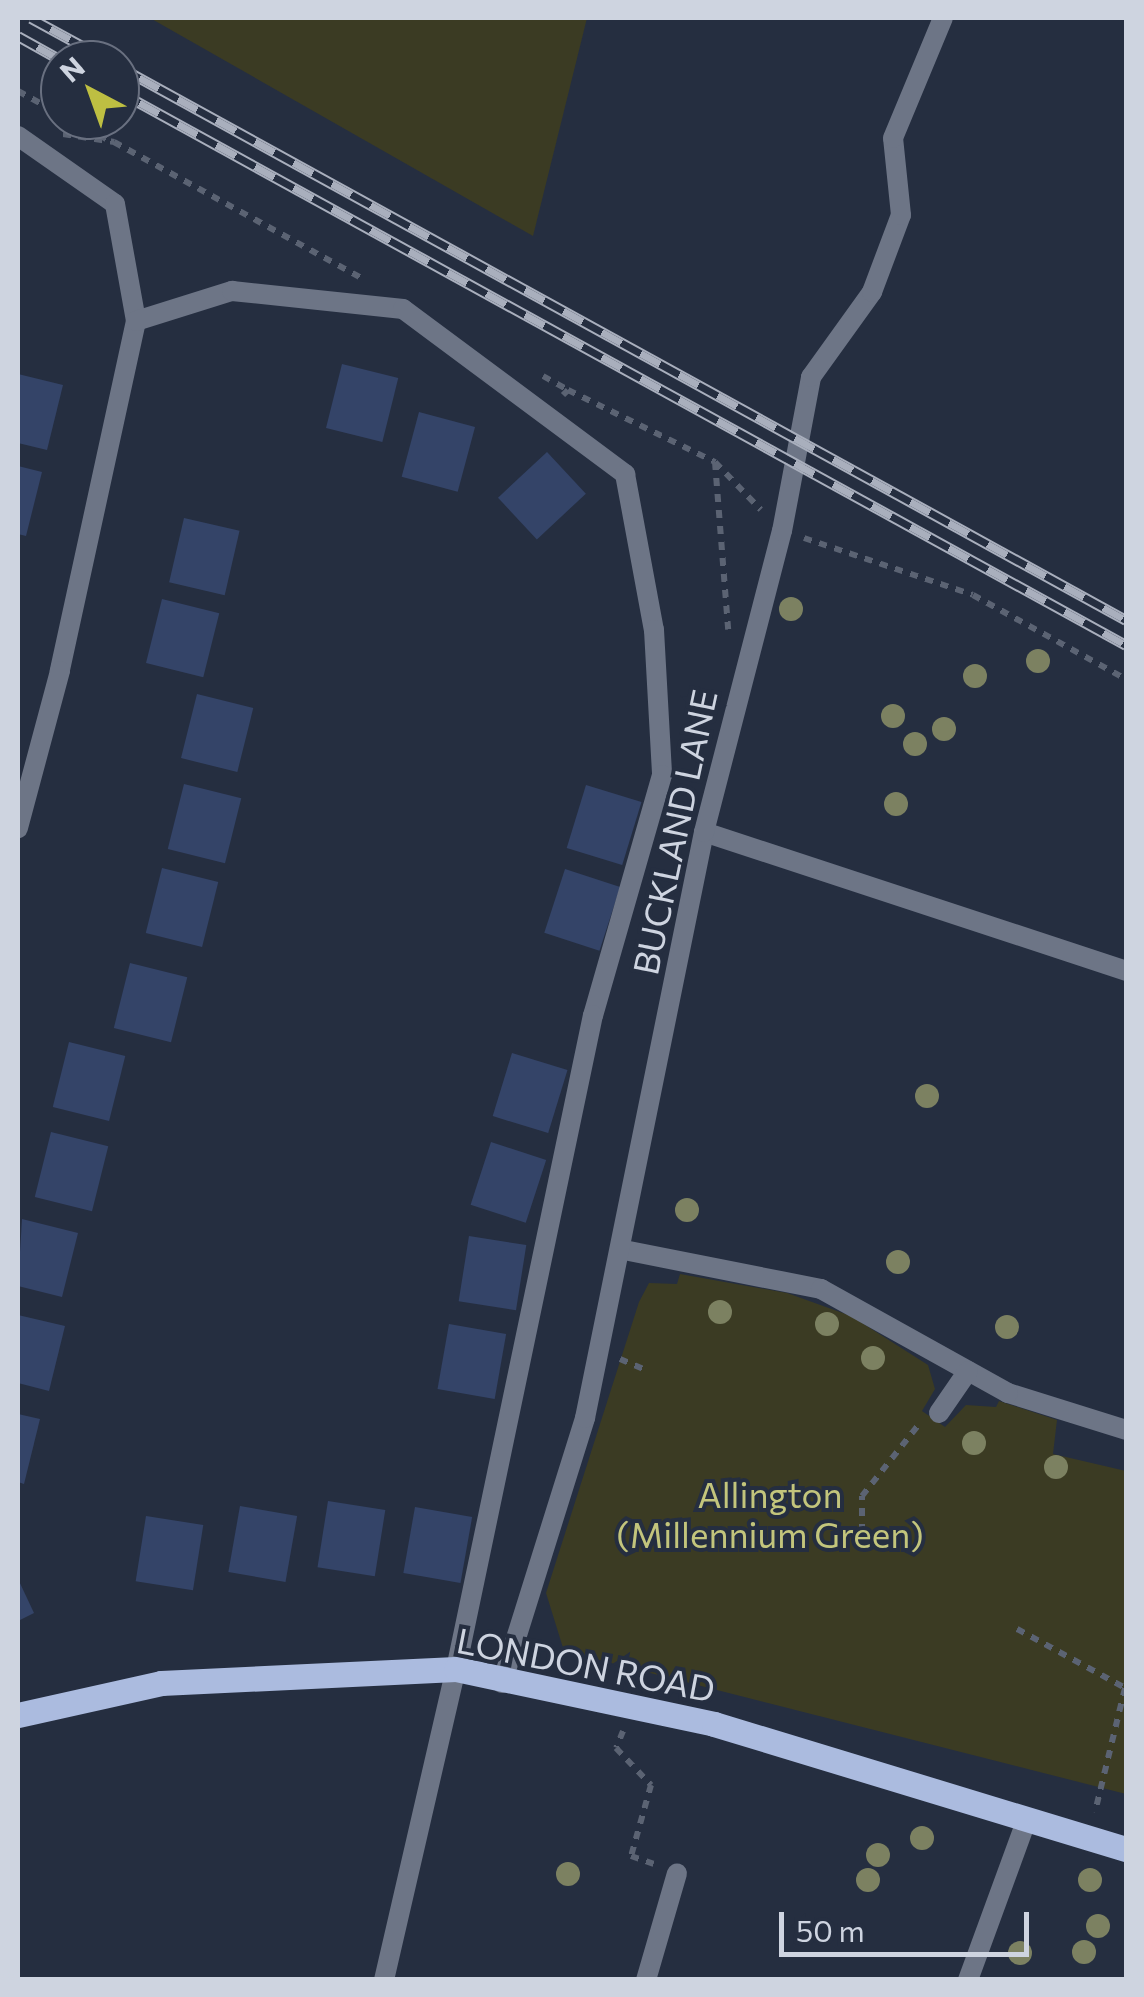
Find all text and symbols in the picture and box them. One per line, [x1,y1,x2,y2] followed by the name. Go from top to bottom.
[40,40,140,140] north arrow
[53,49,91,89] text: N
[623,686,725,978] street label: BUCKLAND LANE
[616,1473,924,1555] park label: Allington (Millennium Green)
[453,1618,719,1710] street label: LONDON ROAD
[784,1892,1034,1954] scale bar
[796,1911,865,1948] text: 50 m

